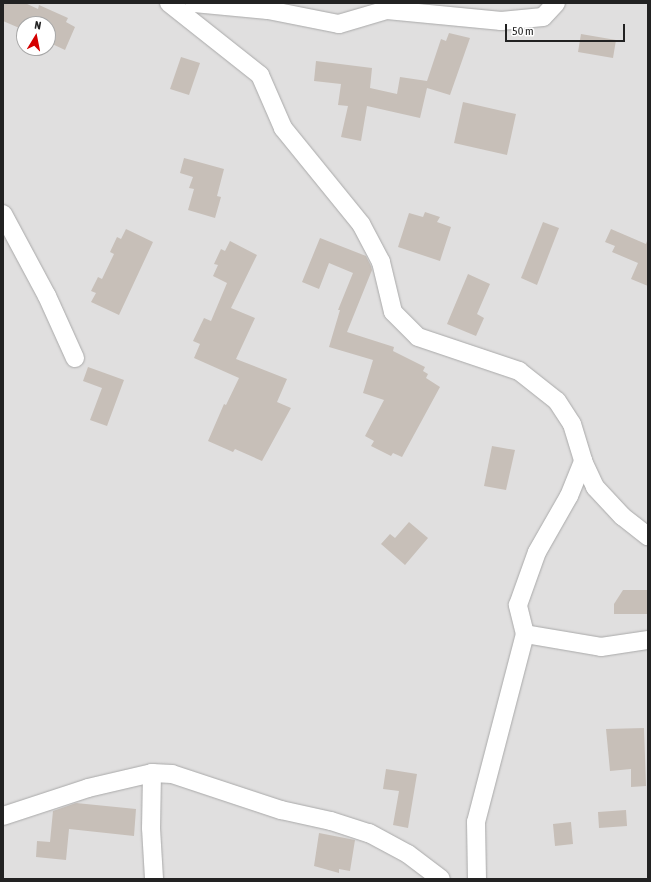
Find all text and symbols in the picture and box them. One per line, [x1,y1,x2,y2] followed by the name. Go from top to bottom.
[16,16,56,56] north arrow
[507,16,627,42] scale bar
[34,19,42,32] text: N
[512,24,534,38] text: 50 m

